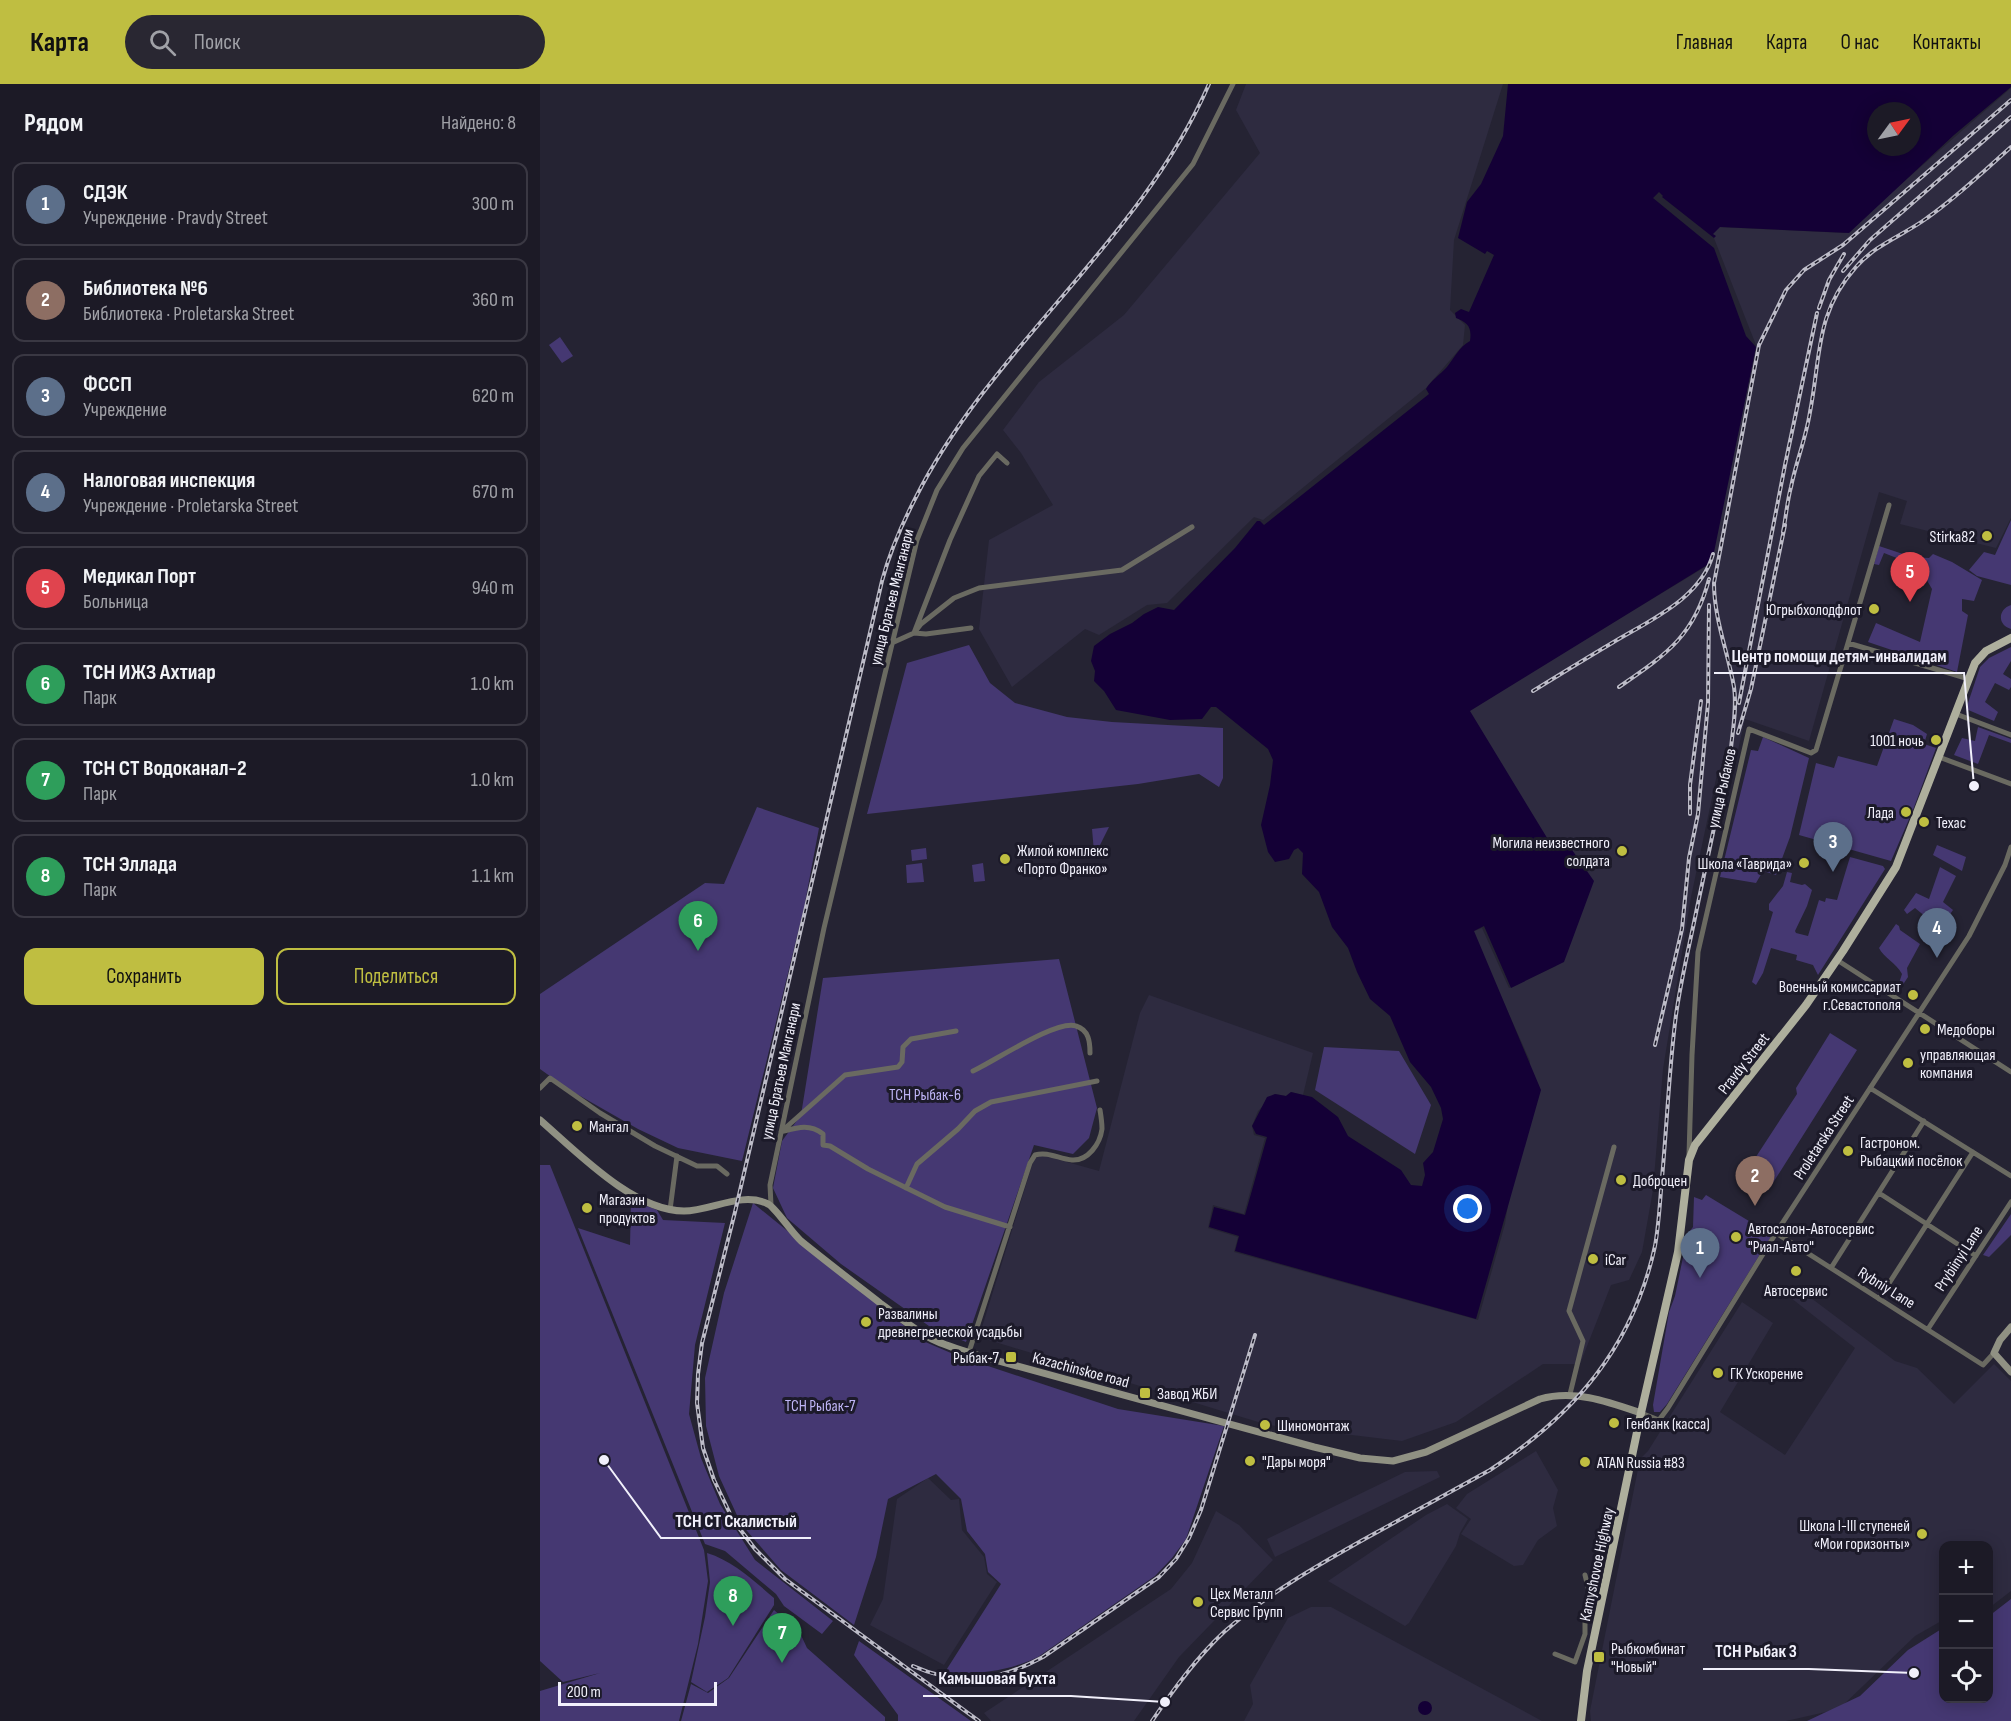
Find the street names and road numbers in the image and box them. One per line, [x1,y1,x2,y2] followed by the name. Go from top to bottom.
[866,527,919,667] street label: улица Братьев Манганари
[1704,747,1741,830] street label: улица Рыбаков
[758,1001,805,1142] street label: улица Братьев Манганари
[1714,1029,1774,1098] street label: Pravdy Street
[1790,1092,1859,1184] street label: Proletarska Street
[1931,1223,1987,1295] street label: Prybiinyi Lane
[1854,1263,1918,1313] street label: Rybniy Lane
[1030,1348,1131,1392] street label: Kazachinskoe road
[1576,1506,1619,1623] street label: Kamyshovoe Highway

